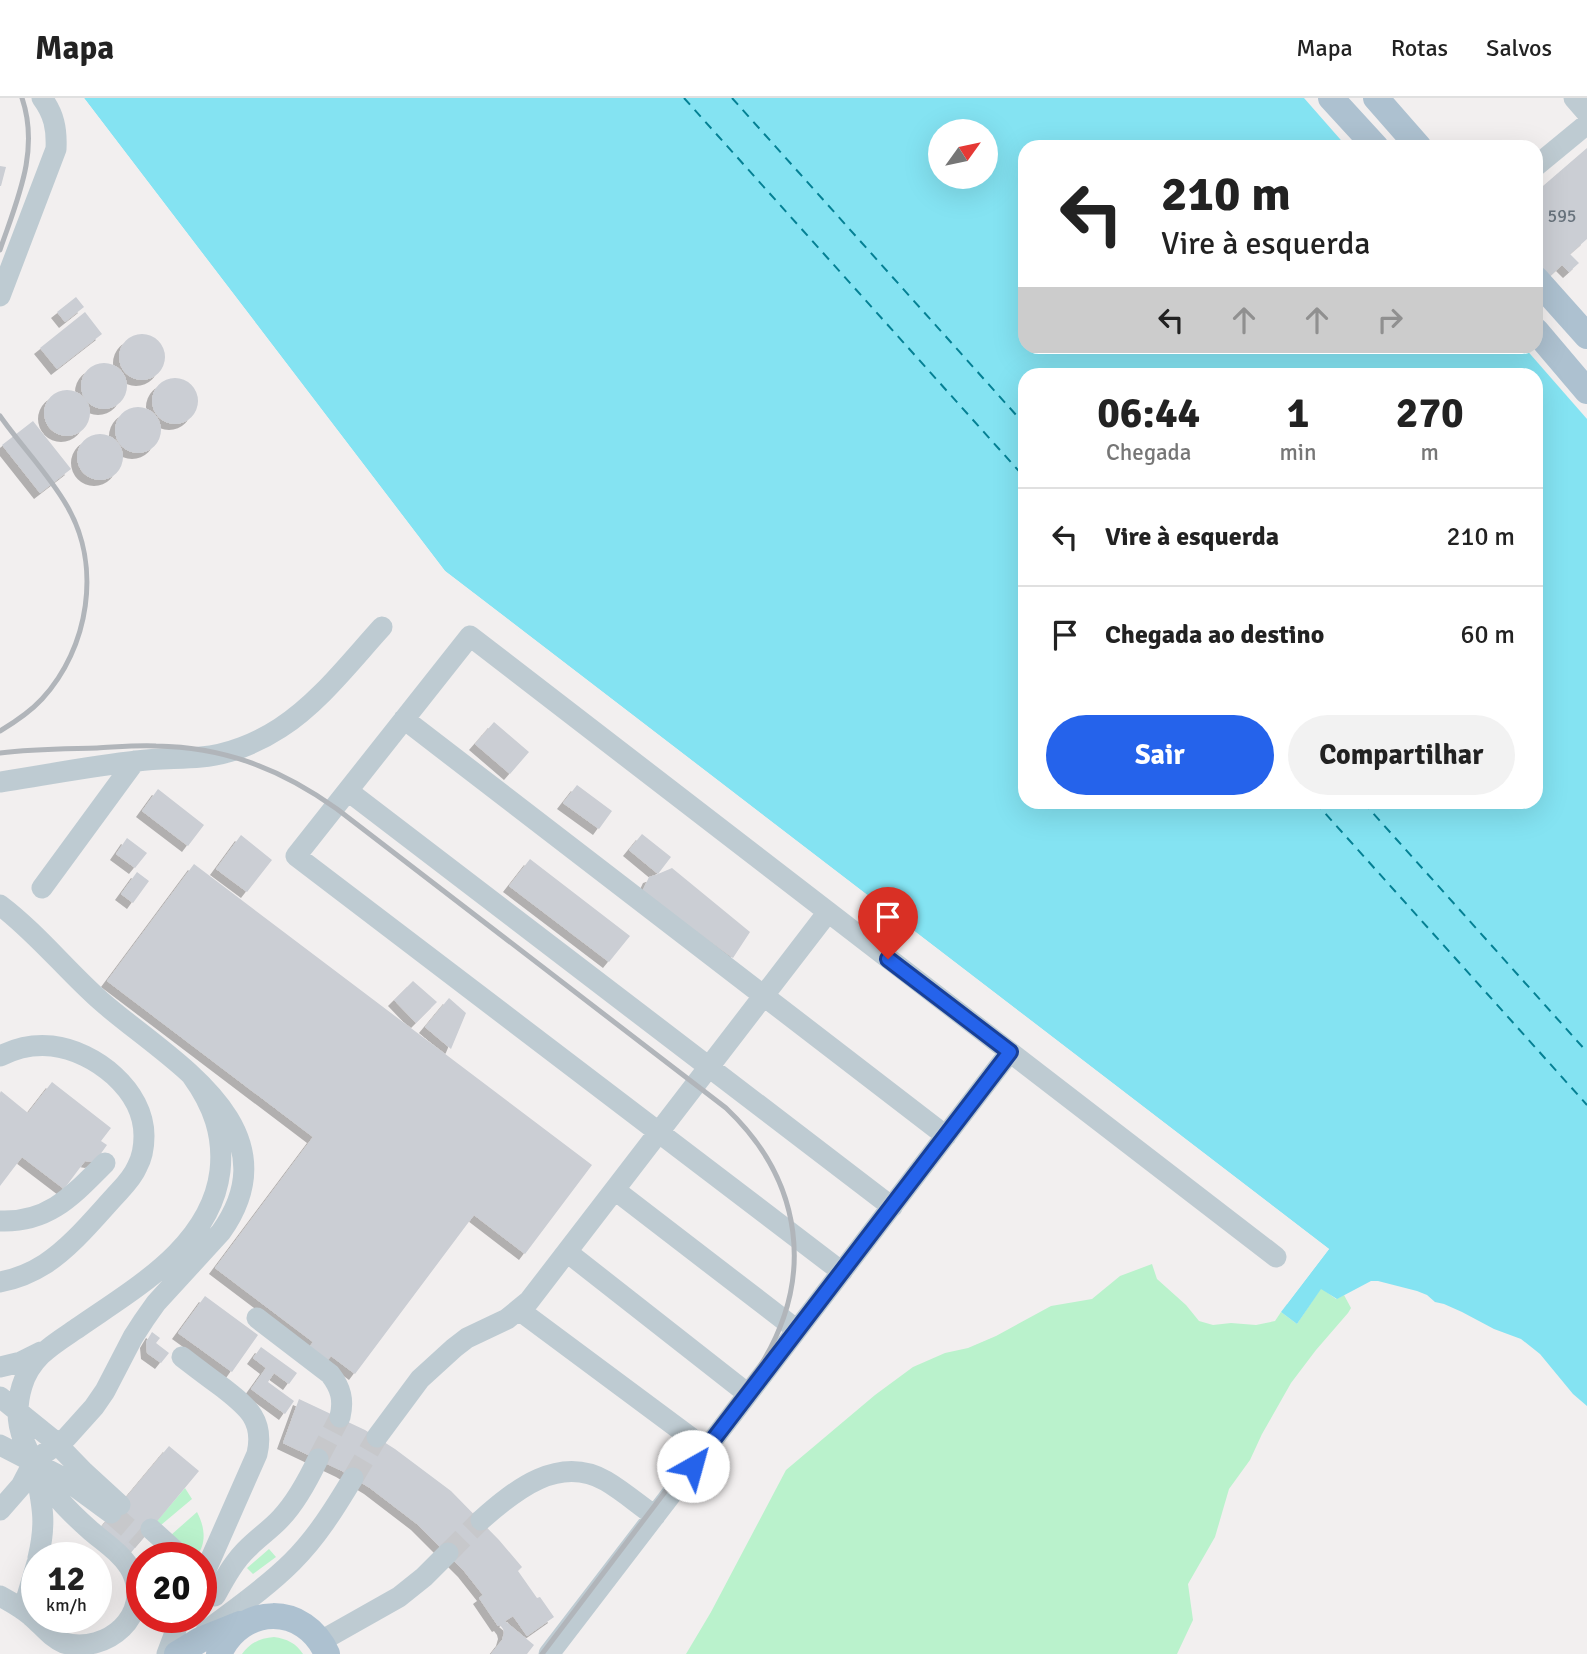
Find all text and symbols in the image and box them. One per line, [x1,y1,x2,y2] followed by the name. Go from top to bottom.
[35,28,114,69] text: Mapa
[1296,33,1353,63] text: Mapa
[1391,33,1448,63] text: Rotas
[1486,33,1552,63] text: Salvos
[928,119,998,189] north arrow
[928,119,998,189] map controls
[1161,164,1291,224] text: 210 m
[1046,168,1137,259] icon: left
[1547,205,1577,227] house number: 595
[1161,224,1371,263] text: Vire à esquerda
[1152,301,1190,339] icon: left
[1225,301,1263,339] icon: ahead
[1298,301,1336,339] icon: ahead
[1371,301,1409,339] icon: right
[1097,388,1200,439] text: 06:44
[1287,388,1309,439] text: 1
[1396,388,1464,439] text: 270
[1106,438,1191,467] text: Chegada
[1279,438,1317,467] text: min
[1421,438,1439,467] text: m
[1046,518,1084,556] icon: left
[1105,521,1279,553] text: Vire à esquerda
[1446,521,1515,553] text: 210 m
[1046,616,1084,654] icon: arrive
[1105,619,1324,651] text: Chegada ao destino
[1460,619,1515,651] text: 60 m
[1046,715,1274,795] button: Sair
[1288,715,1515,795] button: Compartilhar
[858,887,918,959] pin
[869,898,907,936] icon: arrive
[656,1429,730,1503] position arrow
[126,1542,217,1633] speed limit sign: 20
[48,1557,85,1600] text: 12
[46,1594,87,1616] text: km/h

